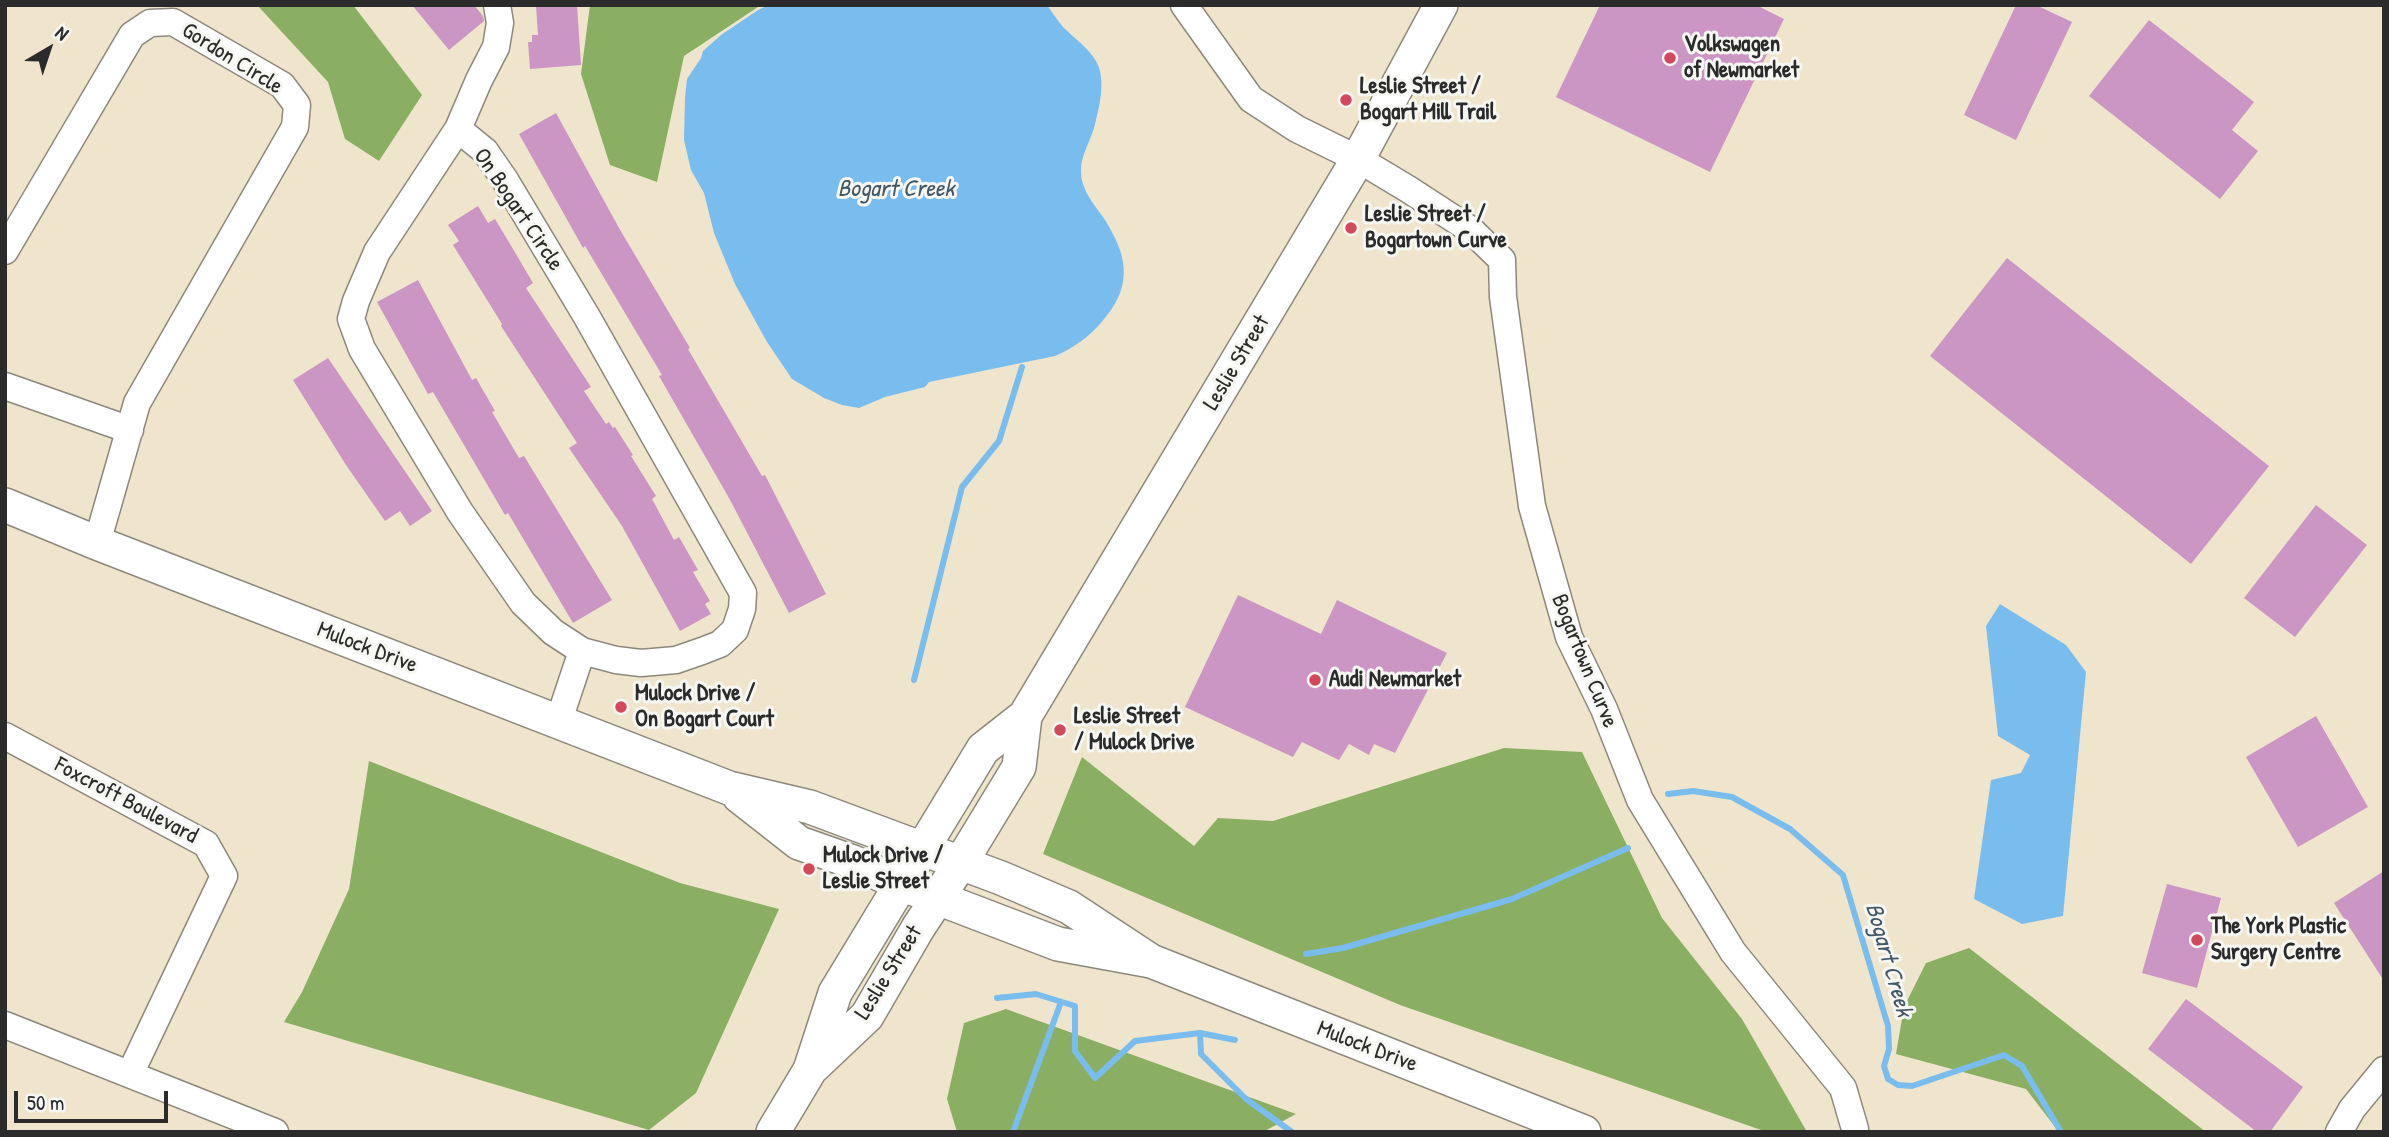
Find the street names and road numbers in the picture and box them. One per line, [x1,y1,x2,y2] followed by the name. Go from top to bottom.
[176,17,288,101] street label: Gordon Circle
[467,144,569,276] street label: On Bogart Circle
[1198,311,1276,415] street label: Leslie Street
[1545,590,1623,732] street label: Bogartown Curve
[313,616,421,680] street label: Mulock Drive
[50,752,202,850] street label: Foxcroft Boulevard
[849,921,929,1025] street label: Leslie Street
[1313,1015,1421,1079] street label: Mulock Drive

